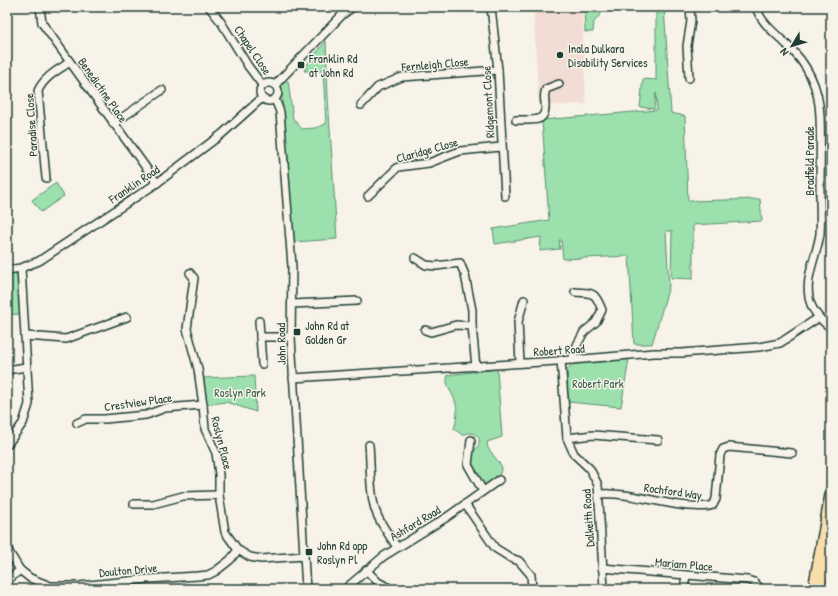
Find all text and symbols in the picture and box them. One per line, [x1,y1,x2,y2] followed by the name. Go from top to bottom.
[230,22,276,78] street label: Chapel Close
[772,26,812,66] north arrow
[568,40,648,71] place label: Inala Dulkara Disability Services
[777,45,791,59] text: N
[308,50,358,81] place label: Franklin Rd at John Rd
[555,50,565,60] marker: Inala Dulkara Disability Services
[400,53,469,75] street label: Fernleigh Close
[74,54,132,126] street label: Benedictine Place
[296,60,306,70] marker: Franklin Rd at John Rd
[478,65,498,139] street label: Ridgemont Close
[20,93,42,157] street label: Paradise Close
[801,126,818,196] street label: Bradfield Parade
[394,133,460,167] street label: Claridge Close
[104,161,163,208] street label: Franklin Road
[305,317,350,348] place label: John Rd at Golden Gr
[272,322,290,365] street label: John Road
[292,327,302,337] marker: John Rd at Golden Gr
[533,340,585,360] street label: Robert Road
[572,375,624,392] park label: Robert Park
[214,384,266,401] park label: Roslyn Park
[103,389,173,415] street label: Crestview Place
[207,415,237,472] street label: Roslyn Place
[643,479,703,503] street label: Rochford Way
[577,488,598,547] street label: Dalkeith Road
[386,501,444,545] street label: Ashford Road
[317,537,368,568] place label: John Rd opp Roslyn Pl
[304,547,314,557] marker: John Rd opp Roslyn Pl
[654,553,714,575] street label: Mariam Place
[98,559,158,581] street label: Doulton Drive

